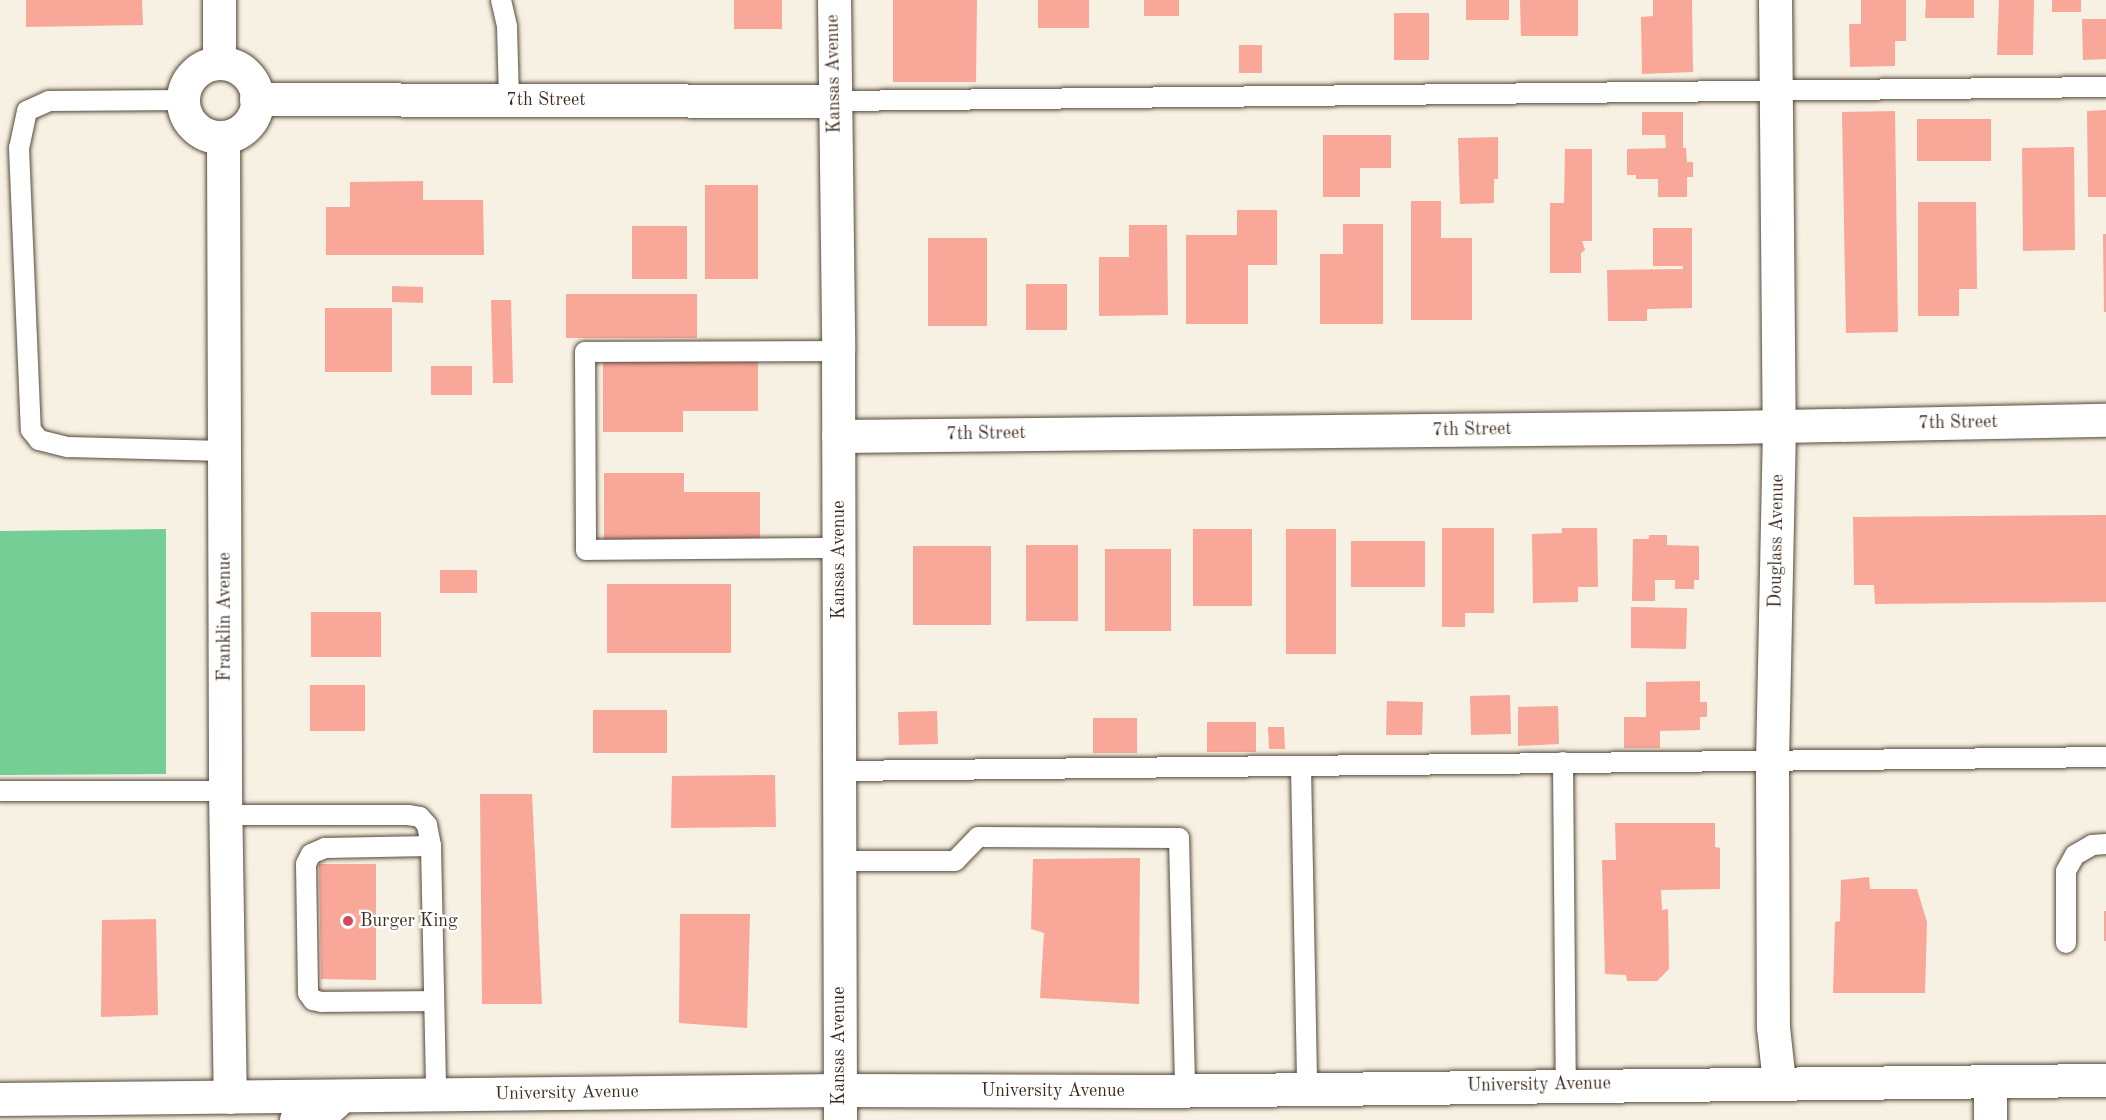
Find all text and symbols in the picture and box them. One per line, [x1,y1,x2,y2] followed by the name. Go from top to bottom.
[822,14,846,134] street label: Kansas Avenue
[506,89,586,111] street label: 7th Street
[1918,412,1998,434] street label: 7th Street
[1432,419,1512,441] street label: 7th Street
[946,423,1026,445] street label: 7th Street
[1765,474,1789,608] street label: Douglass Avenue
[828,501,850,619] street label: Kansas Avenue
[214,552,236,682] street label: Franklin Avenue
[360,910,458,932] place label: Burger King
[341,914,355,928] marker: Burger King
[828,987,850,1105] street label: Kansas Avenue
[1467,1073,1611,1097] street label: University Avenue
[981,1080,1125,1102] street label: University Avenue
[495,1081,639,1105] street label: University Avenue

